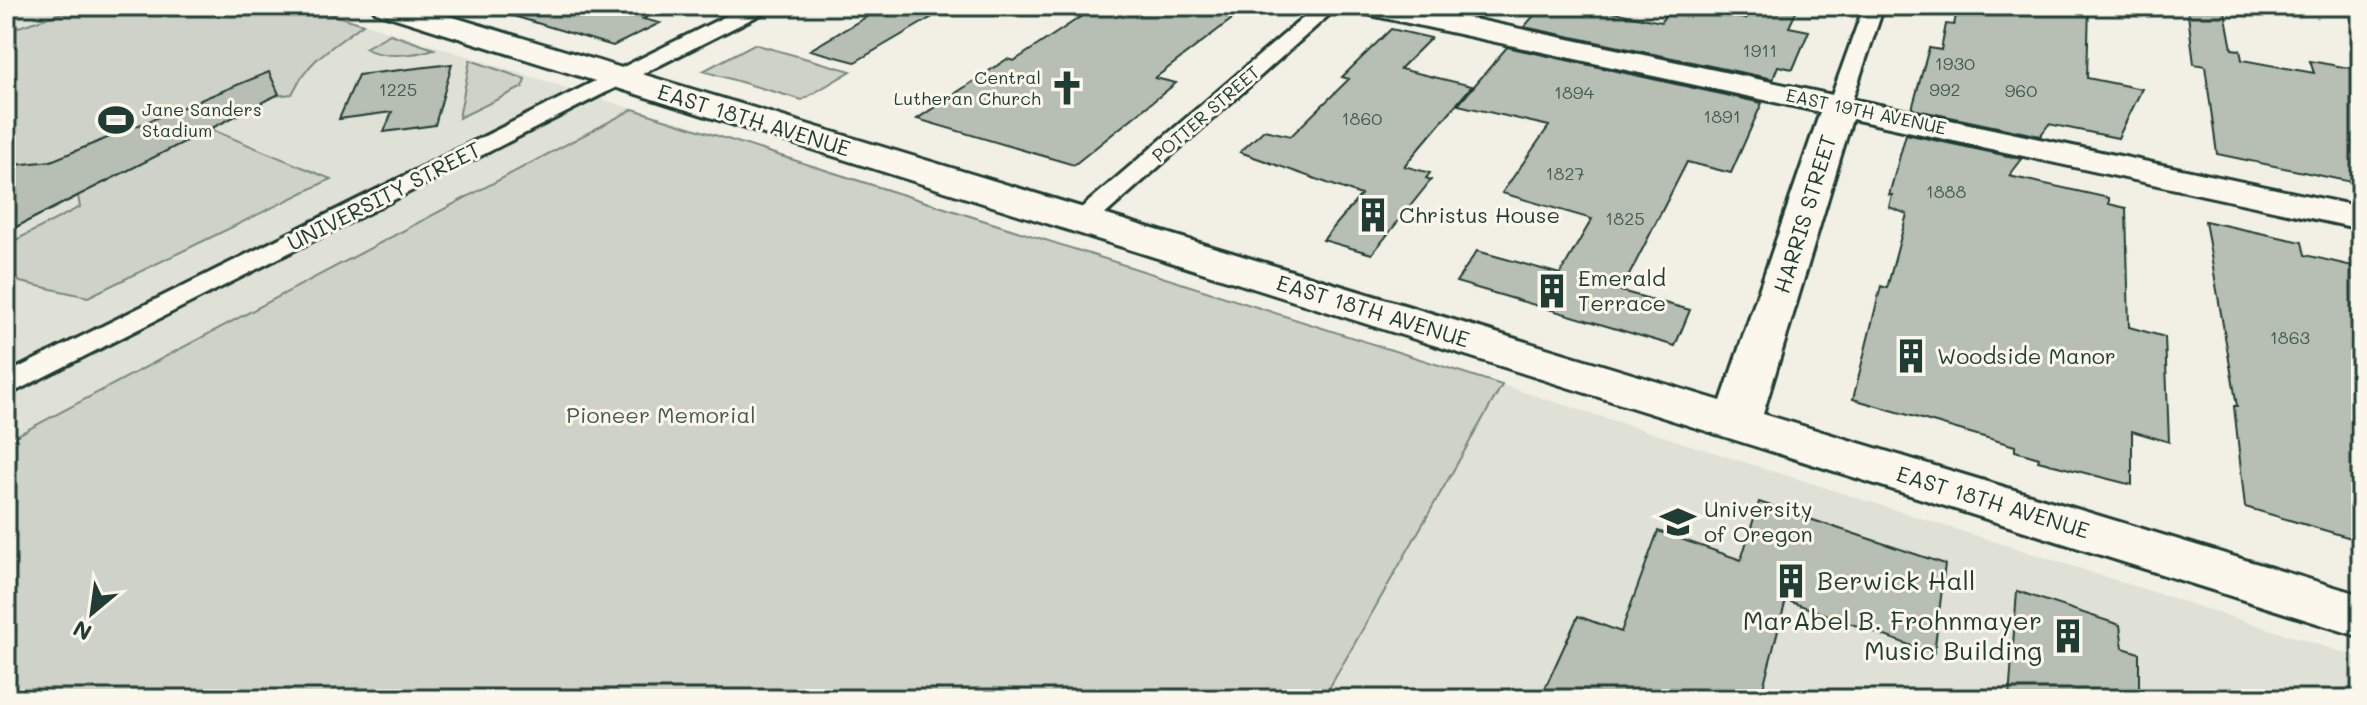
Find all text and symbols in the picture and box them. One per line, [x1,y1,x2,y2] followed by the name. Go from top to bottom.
[1743,38,1777,62] house number: 1911
[1935,51,1975,75] house number: 1930
[1146,60,1264,167] street label: POTTER STREET
[894,65,1041,110] place label: Central Lutheran Church
[1048,69,1086,107] church icon: Central Lutheran Church
[654,76,854,163] street label: EAST 18TH AVENUE
[379,77,417,101] house number: 1225
[1929,77,1961,101] house number: 992
[2005,78,2037,102] house number: 960
[1554,80,1595,104] house number: 1894
[1784,82,1949,140] street label: EAST 19TH AVENUE
[142,97,262,142] place label: Jane Sanders Stadium
[97,101,135,139] sports icon: Jane Sanders Stadium
[1703,104,1741,128] house number: 1891
[1342,106,1382,130] house number: 1860
[1767,131,1842,297] street label: HARRIS STREET
[282,134,485,257] street label: UNIVERSITY STREET
[1546,161,1584,185] house number: 1827
[1926,179,1966,203] house number: 1888
[1354,196,1392,234] building icon: Christus House
[1399,200,1560,229] place label: Christus House
[1605,206,1645,230] house number: 1825
[1578,263,1666,317] place label: Emerald Terrace
[1273,267,1473,354] street label: EAST 18TH AVENUE
[1533,272,1571,310] building icon: Emerald Terrace
[2270,325,2310,349] house number: 1863
[1892,337,1930,375] building icon: Woodside Manor
[1937,341,2116,370] place label: Woodside Manor
[566,400,756,429] park label: Pioneer Memorial
[1893,458,2093,545] street label: EAST 18TH AVENUE
[1704,494,1813,548] place label: University of Oregon
[1659,503,1697,541] school or university icon: University of Oregon
[1772,562,1810,600] building icon: Berwick Hall
[1817,563,1976,597] place label: Berwick Hall
[52,573,132,653] north arrow
[1743,603,2042,667] place label: MarAbel B. Frohnmayer Music Building
[68,614,96,648] text: N
[2049,617,2087,655] building icon: MarAbel B. Frohnmayer Music Building

